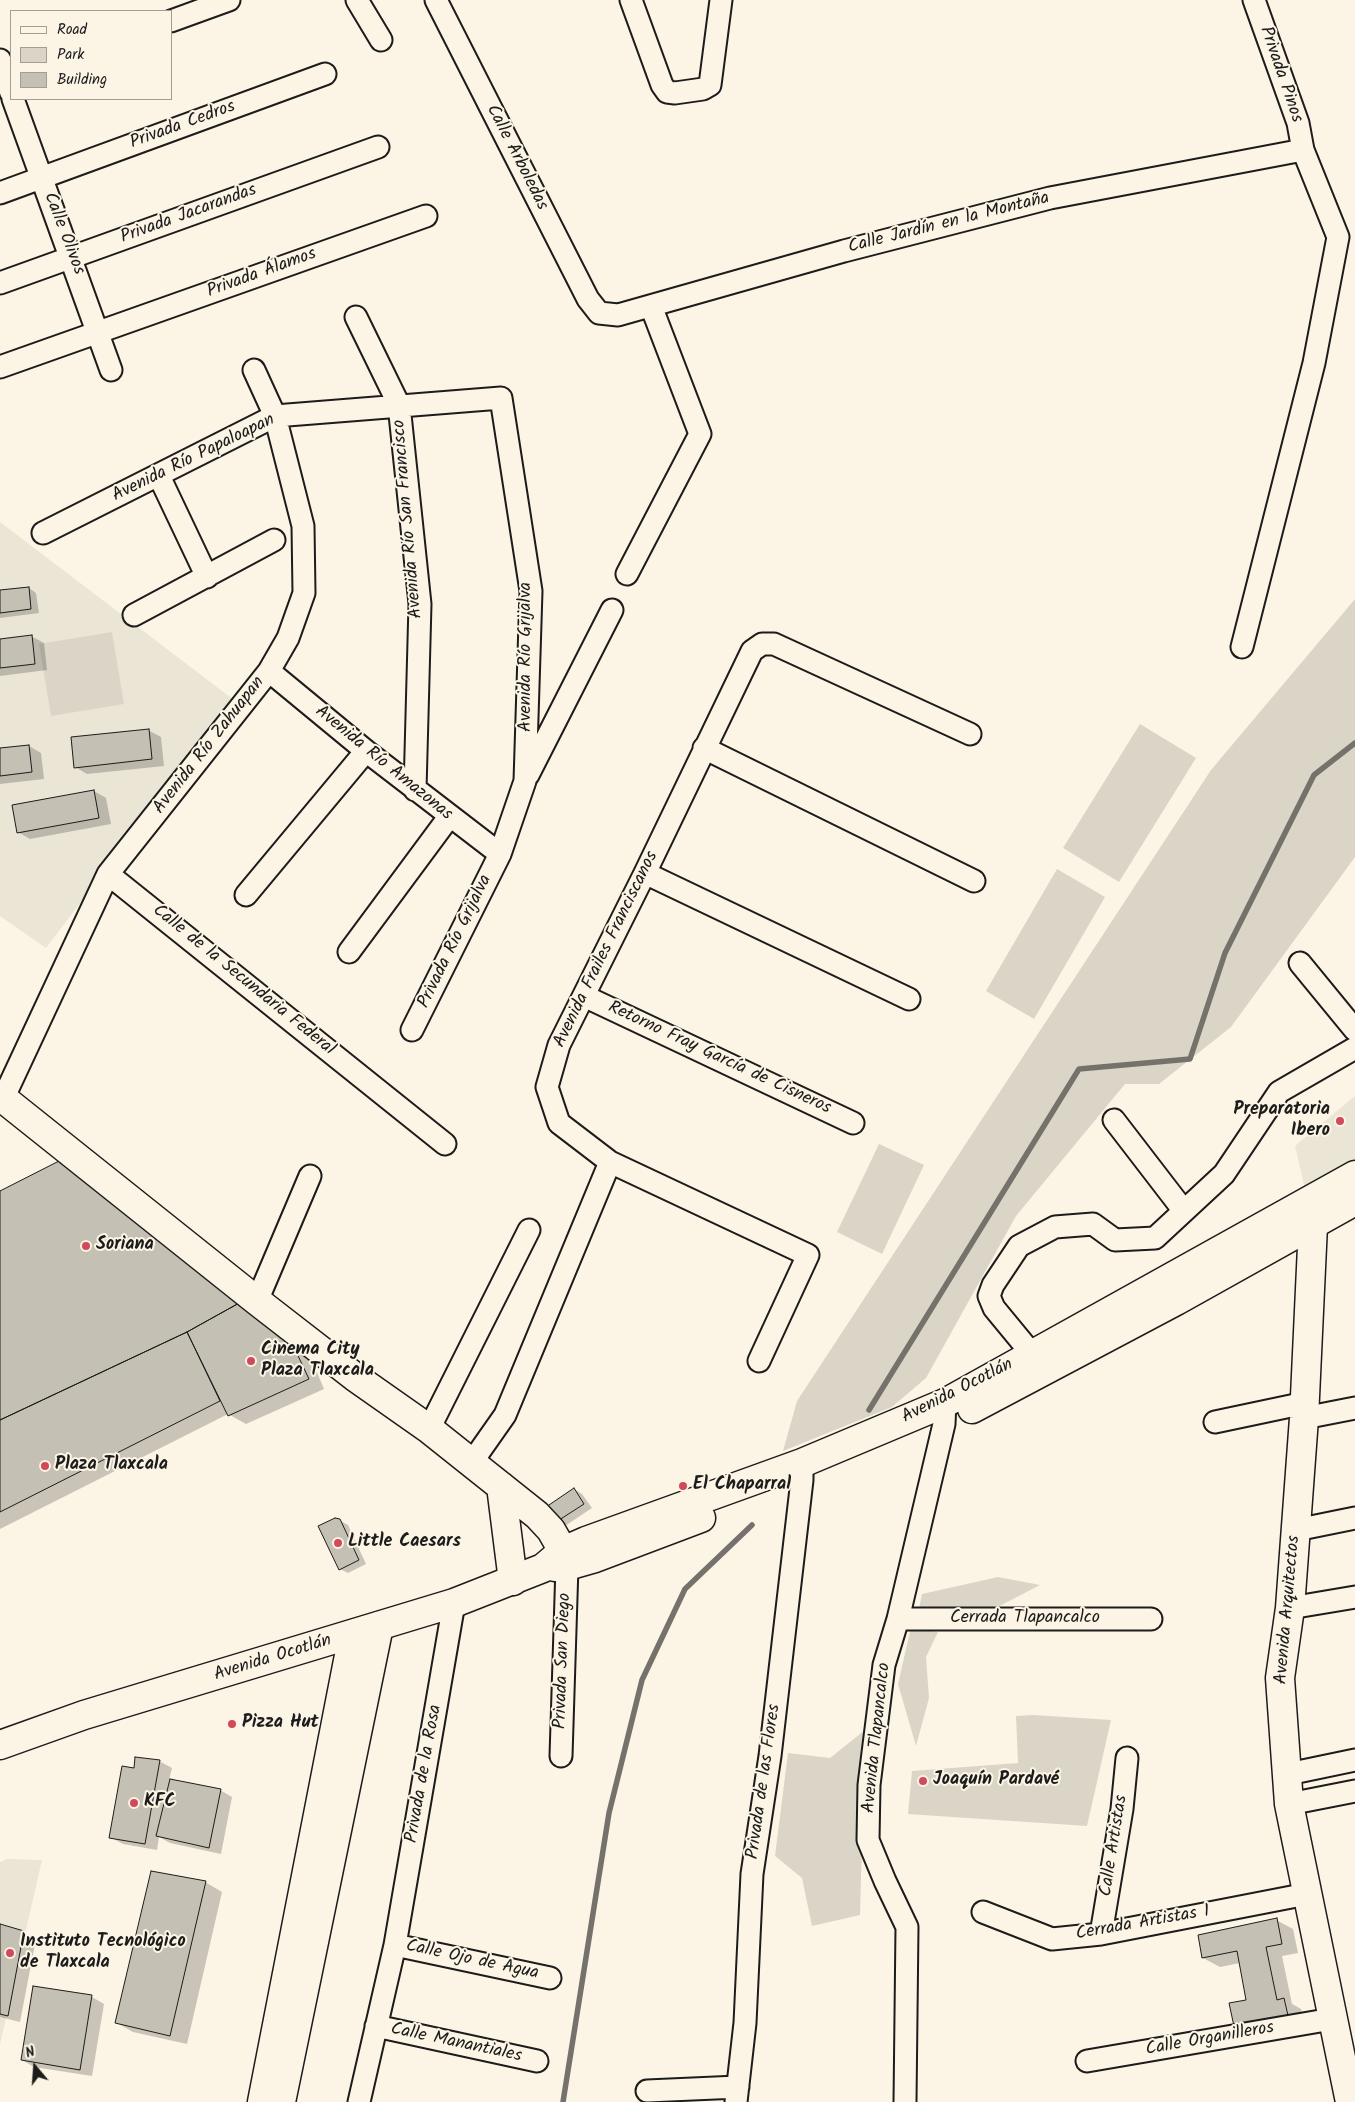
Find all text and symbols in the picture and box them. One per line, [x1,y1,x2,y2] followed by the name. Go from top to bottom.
[10,10,172,100] legend
[57,18,87,42] text: Road
[1253,24,1307,126] street label: Privada Pinos
[57,43,84,67] text: Park
[57,68,107,92] text: Building
[127,97,239,155] street label: Privada Cedros
[480,102,552,214] street label: Calle Arboledas
[118,180,260,250] street label: Privada Jacarandas
[846,189,1052,259] street label: Calle Jardín en la Montaña
[37,190,89,278] street label: Calle Olivos
[204,244,320,304] street label: Privada Álamos
[109,410,279,508] street label: Avenida Río Papaloapan
[390,419,428,619] street label: Avenida Río San Francisco
[516,582,538,732] street label: Avenida Río Grijalva
[150,673,270,819] street label: Avenida Río Zahuapan
[310,702,456,826] street label: Avenida Río Amazonas
[550,848,664,1052] street label: Avenida Frailes Franciscanos
[414,872,498,1012] street label: Privada Río Grijalva
[147,901,339,1061] street label: Calle de la Secundaria Federal
[604,998,834,1120] street label: Retorno Fray García de Cisneros
[1234,1100,1330,1142] place label: Preparatoria Ibero
[1334,1115,1346,1127] marker: Preparatoria Ibero
[96,1235,154,1257] place label: Soriana
[80,1240,92,1252] marker: Soriana
[261,1340,374,1382] place label: Cinema City Plaza Tlaxcala
[245,1355,257,1367] marker: Cinema City Plaza Tlaxcala
[899,1355,1017,1429] street label: Avenida Ocotlán
[55,1455,168,1477] place label: Plaza Tlaxcala
[39,1460,51,1472] marker: Plaza Tlaxcala
[693,1475,791,1497] place label: El Chaparral
[677,1480,689,1492] marker: El Chaparral
[348,1532,461,1554] place label: Little Caesars
[1272,1535,1306,1685] street label: Avenida Arquitectos
[332,1537,344,1549] marker: Little Caesars
[551,1593,577,1729] street label: Privada San Diego
[950,1608,1100,1630] street label: Cerrada Tlapancalco
[212,1631,334,1687] street label: Avenida Ocotlán
[859,1662,897,1814] street label: Avenida Tlapancalco
[402,1703,448,1845] street label: Privada de la Rosa
[743,1703,787,1861] street label: Privada de las Flores
[242,1713,319,1735] place label: Pizza Hut
[226,1718,238,1730] marker: Pizza Hut
[933,1770,1059,1792] place label: Joaquín Pardavé
[917,1775,929,1787] marker: Joaquín Pardavé
[144,1792,176,1814] place label: KFC
[1096,1794,1134,1898] street label: Calle Artistas
[128,1797,140,1809] marker: KFC
[1074,1902,1212,1946] street label: Cerrada Artistas 1
[20,1932,186,1975] place label: Instituto Tecnológico de Tlaxcala
[404,1936,540,1986] street label: Calle Ojo de Agua
[4,1947,16,1959] marker: Instituto Tecnológico de Tlaxcala
[1144,2018,1276,2062] street label: Calle Organilleros
[388,2020,524,2068] street label: Calle Manantiales
[23,2041,38,2065] text: N
[10,2042,60,2092] north arrow

